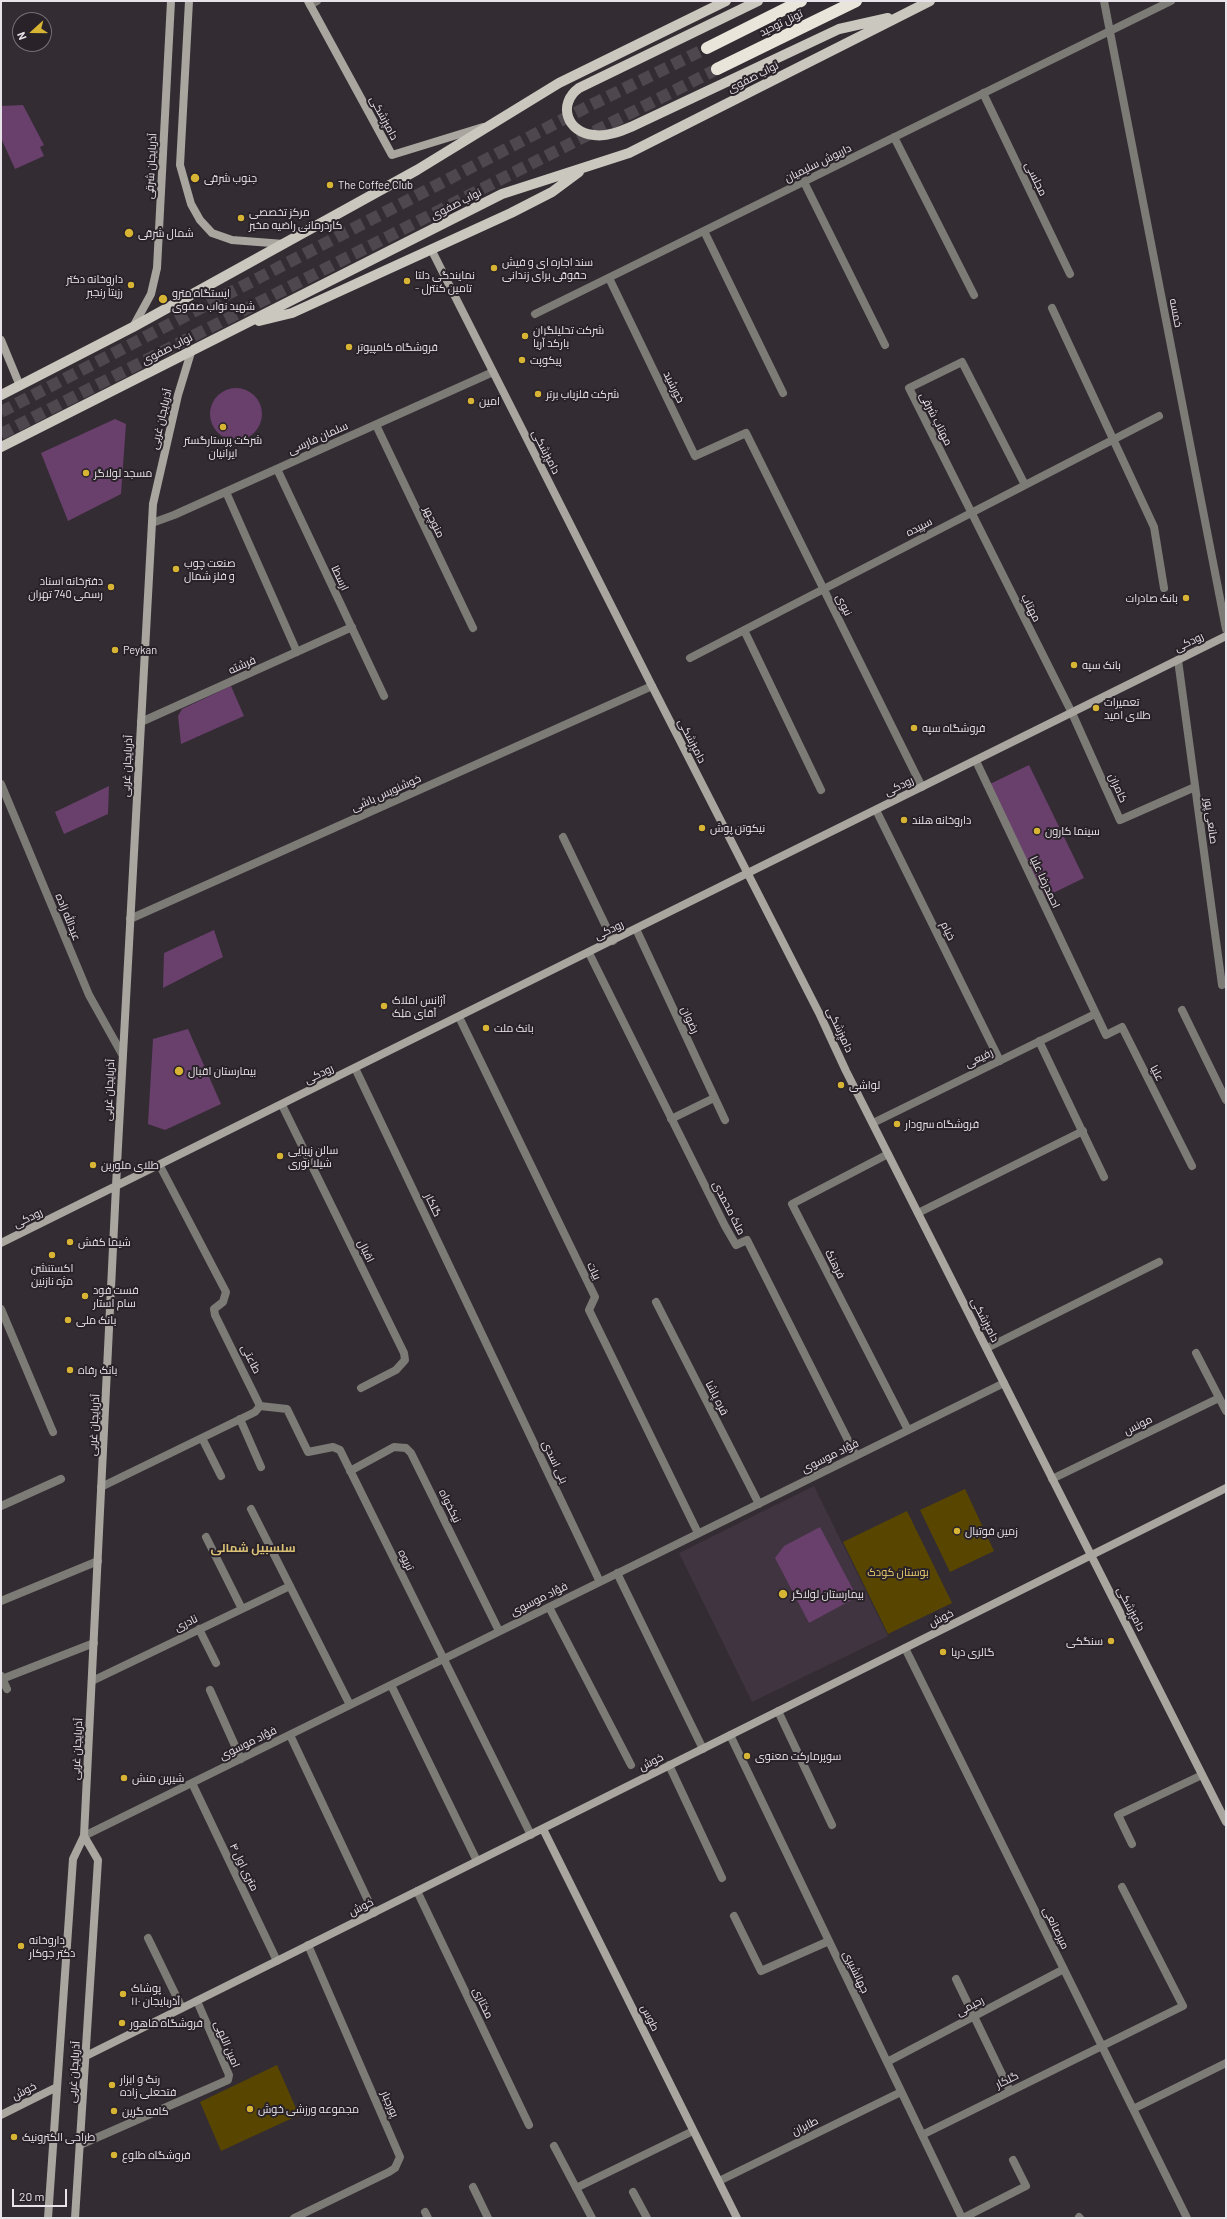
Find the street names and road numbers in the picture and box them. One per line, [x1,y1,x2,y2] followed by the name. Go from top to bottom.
[757,7,805,39] street label: تونل توحید
[725,59,781,95] street label: نواب صفوی
[367,94,401,142] street label: دامپزشکی
[143,133,159,199] street label: آذربایجان شرقی
[782,141,854,185] street label: داریوش سلیمیان
[1022,160,1050,198] street label: مجلسی
[428,186,484,222] street label: نواب صفوی
[1167,297,1185,329] street label: خمسه
[139,331,195,367] street label: نواب صفوی
[661,369,687,405] street label: خورشید
[148,387,174,451] street label: آذربایجان غربی
[917,390,955,448] street label: مهتاب شرقی
[286,419,350,457] street label: سلمان فارسی
[529,428,563,476] street label: دامپزشکی
[421,504,447,540] street label: منوچهر
[904,515,934,539] street label: سپیده
[328,563,352,593] street label: ارسطا
[833,592,855,618] street label: نبوی
[1018,592,1044,624] street label: مهتاب
[1172,629,1206,655] street label: رودکی
[226,653,258,677] street label: فرشته
[675,717,709,765] street label: دامپزشکی
[119,735,135,797] street label: آذربایجان غربی
[1106,771,1130,805] street label: کامران
[349,772,423,814] street label: خوشنویس باشی
[882,773,916,799] street label: رودکی
[1201,797,1221,845] street label: صانعی پور
[1027,854,1063,910] street label: احمدرضا علیا
[53,891,83,943] street label: عبدالله زاده
[592,917,626,943] street label: رودکی
[938,919,958,943] street label: خیام
[678,1004,702,1036] street label: رضوان
[824,1005,856,1055] street label: دامپزشکی
[963,1046,995,1070] street label: رفیعی
[101,1059,117,1121] street label: آذربایجان غربی
[302,1061,336,1087] street label: رودکی
[1147,1063,1167,1083] street label: علیا
[710,1179,748,1237] street label: ملک محمدی
[422,1191,444,1219] street label: گلکار
[11,1205,45,1231] street label: رودکی
[355,1238,377,1264] street label: اقبال
[822,1247,848,1281] street label: فرهنگ
[584,1260,604,1282] street label: بیات
[968,1296,1002,1344] street label: دامپزشکی
[238,1342,264,1376] street label: طاعتی
[703,1378,731,1418] street label: قره پاشا
[86,1394,102,1456] street label: آذربایجان غربی
[1122,1412,1154,1438] street label: مونس
[799,1436,861,1476] street label: فؤاد موسوی
[539,1438,571,1486] street label: بنی اسدی
[436,1487,464,1525] street label: نیکخواه
[395,1547,417,1573] street label: تریوه
[508,1579,570,1619] street label: فؤاد موسوی
[1114,1585,1148,1633] street label: دامپزشکی
[927,1606,955,1630] street label: خوش
[172,1612,200,1634] street label: نادری
[69,1718,85,1780] street label: آذربایجان غربی
[217,1723,279,1763] street label: فؤاد موسوی
[637,1750,665,1774] street label: خوش
[227,1841,261,1893] street label: ۴ متری اول
[347,1895,375,1919] street label: خوش
[1040,1905,1072,1951] street label: میرصانعی
[840,1949,872,1995] street label: جهانشیری
[470,1985,496,2021] street label: مختاری
[954,1993,986,2019] street label: رحیمی
[638,2003,662,2033] street label: طوس
[211,2019,243,2069] street label: امین اللهی
[65,2041,83,2103] street label: آذربایجان غربی
[993,2069,1021,2091] street label: گلکار
[10,2079,38,2103] street label: خوش
[378,2089,402,2119] street label: پورجبار
[790,2114,820,2138] street label: طابران

